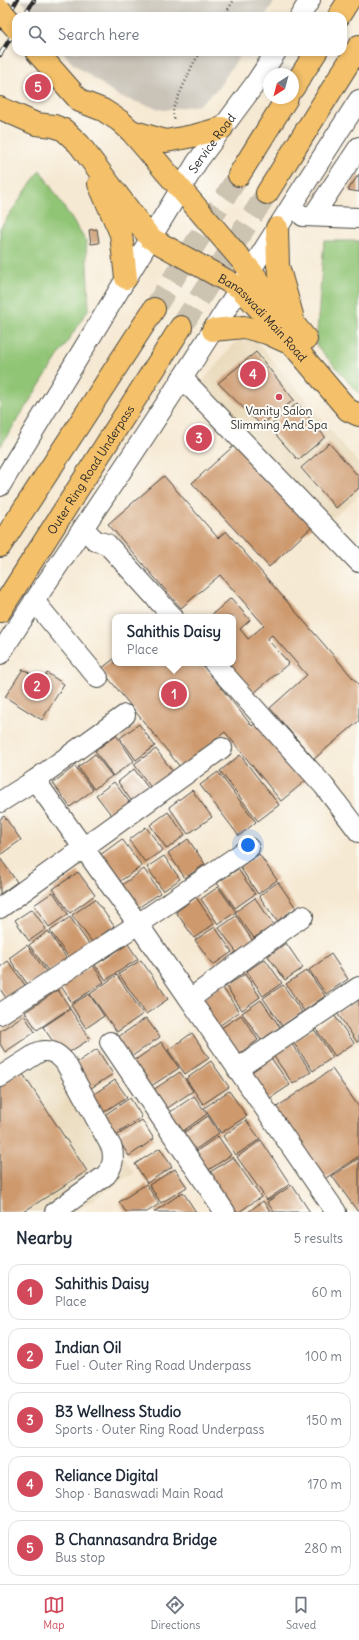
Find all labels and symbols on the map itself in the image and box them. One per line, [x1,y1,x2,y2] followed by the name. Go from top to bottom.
[263,68,299,104] north arrow
[25,72,51,102] pin: 5
[185,110,238,175] street label: Service Road
[216,270,311,364] street label: Banaswadi Main Road
[240,359,266,389] pin: 4
[274,392,284,402] marker: Vanity Salon Slimming And Spa
[44,402,137,537] street label: Outer Ring Road Underpass
[230,403,328,432] place label: Vanity Salon Slimming And Spa
[186,423,212,453] pin: 3
[24,671,50,701] pin: 2
[161,679,187,709] pin: 1
[238,835,258,855] your location

